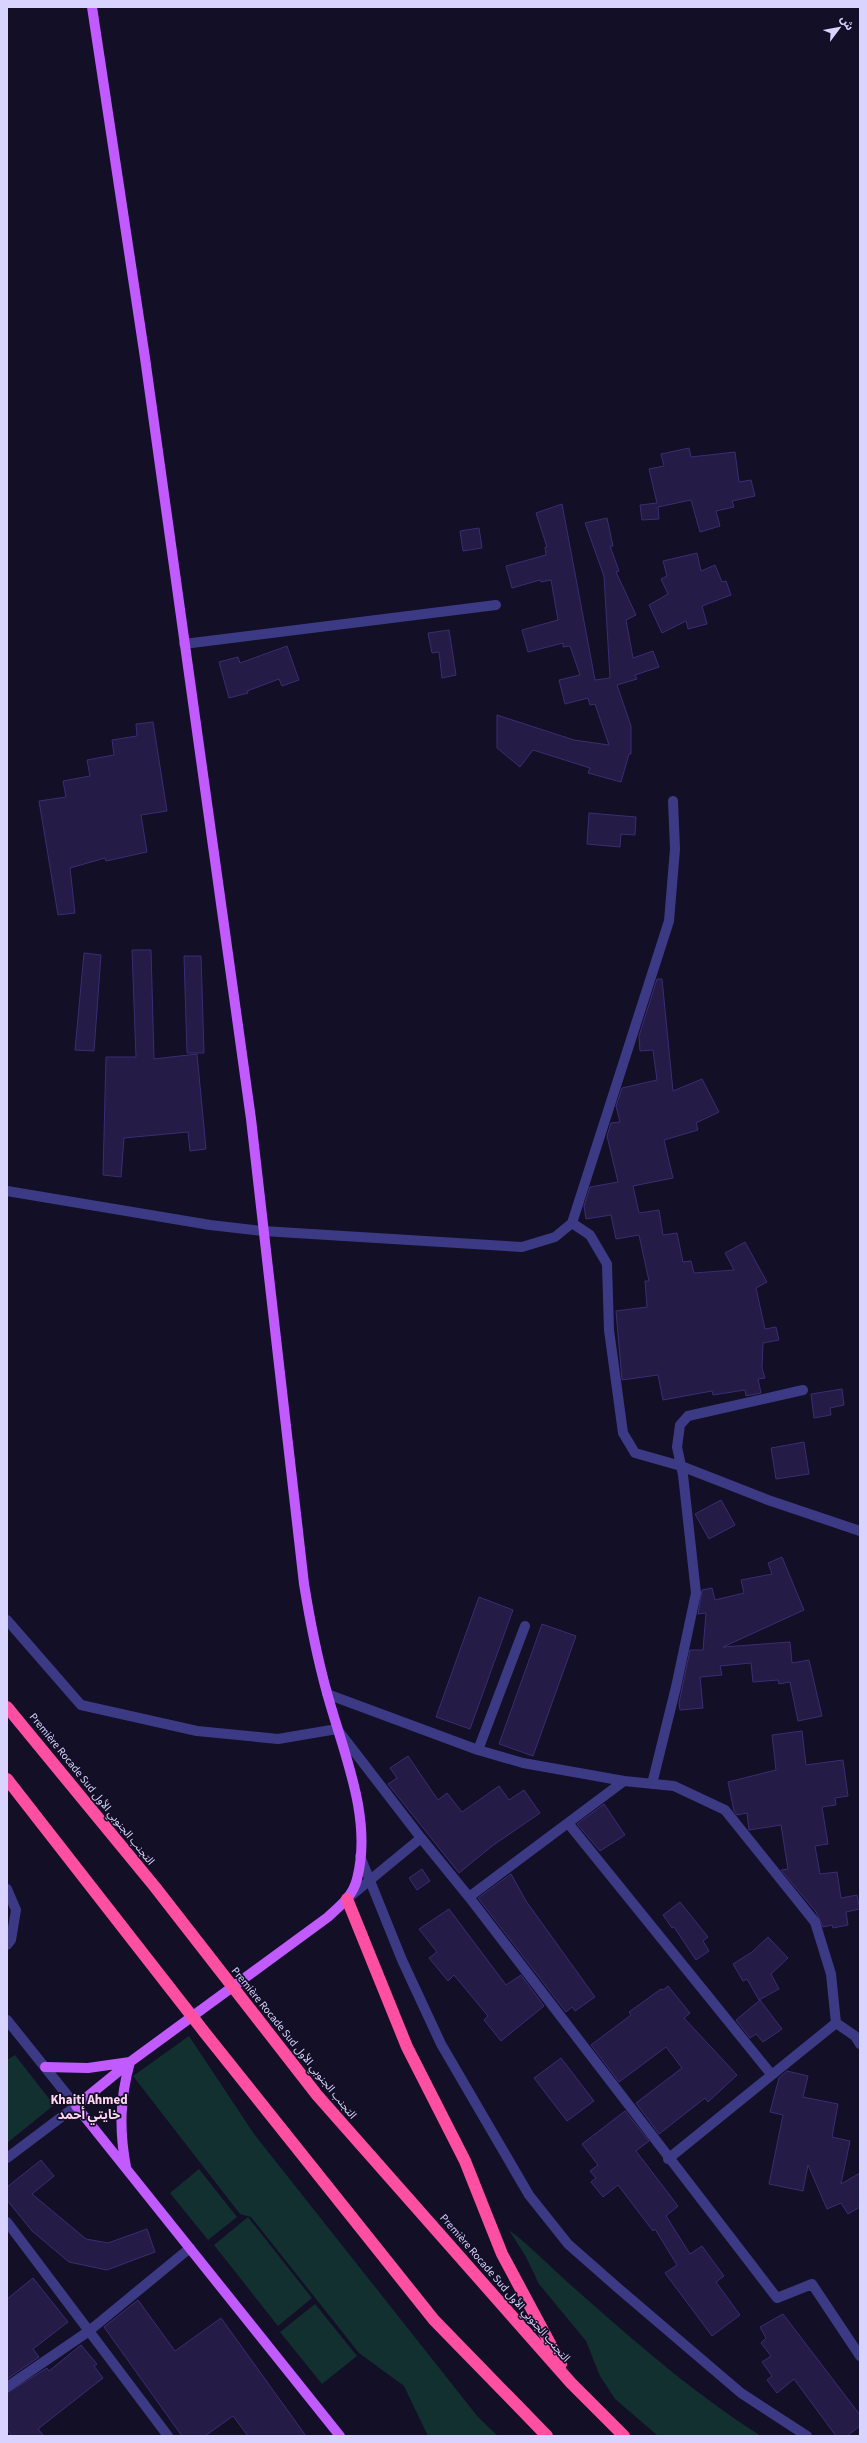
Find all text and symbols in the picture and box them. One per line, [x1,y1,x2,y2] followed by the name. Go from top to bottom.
[819,8,859,48] north arrow
[837,13,857,33] text: ش
[25,1710,158,1869] street label: Première Rocade Sud التجنب الجنوبي الأول
[227,1964,360,2123] street label: Première Rocade Sud التجنب الجنوبي الأول
[50,2091,128,2125] district label: Khaiti Ahmed خايتي أحمد
[435,2211,573,2366] street label: Première Rocade Sud التجنب الجنوبي الأول

